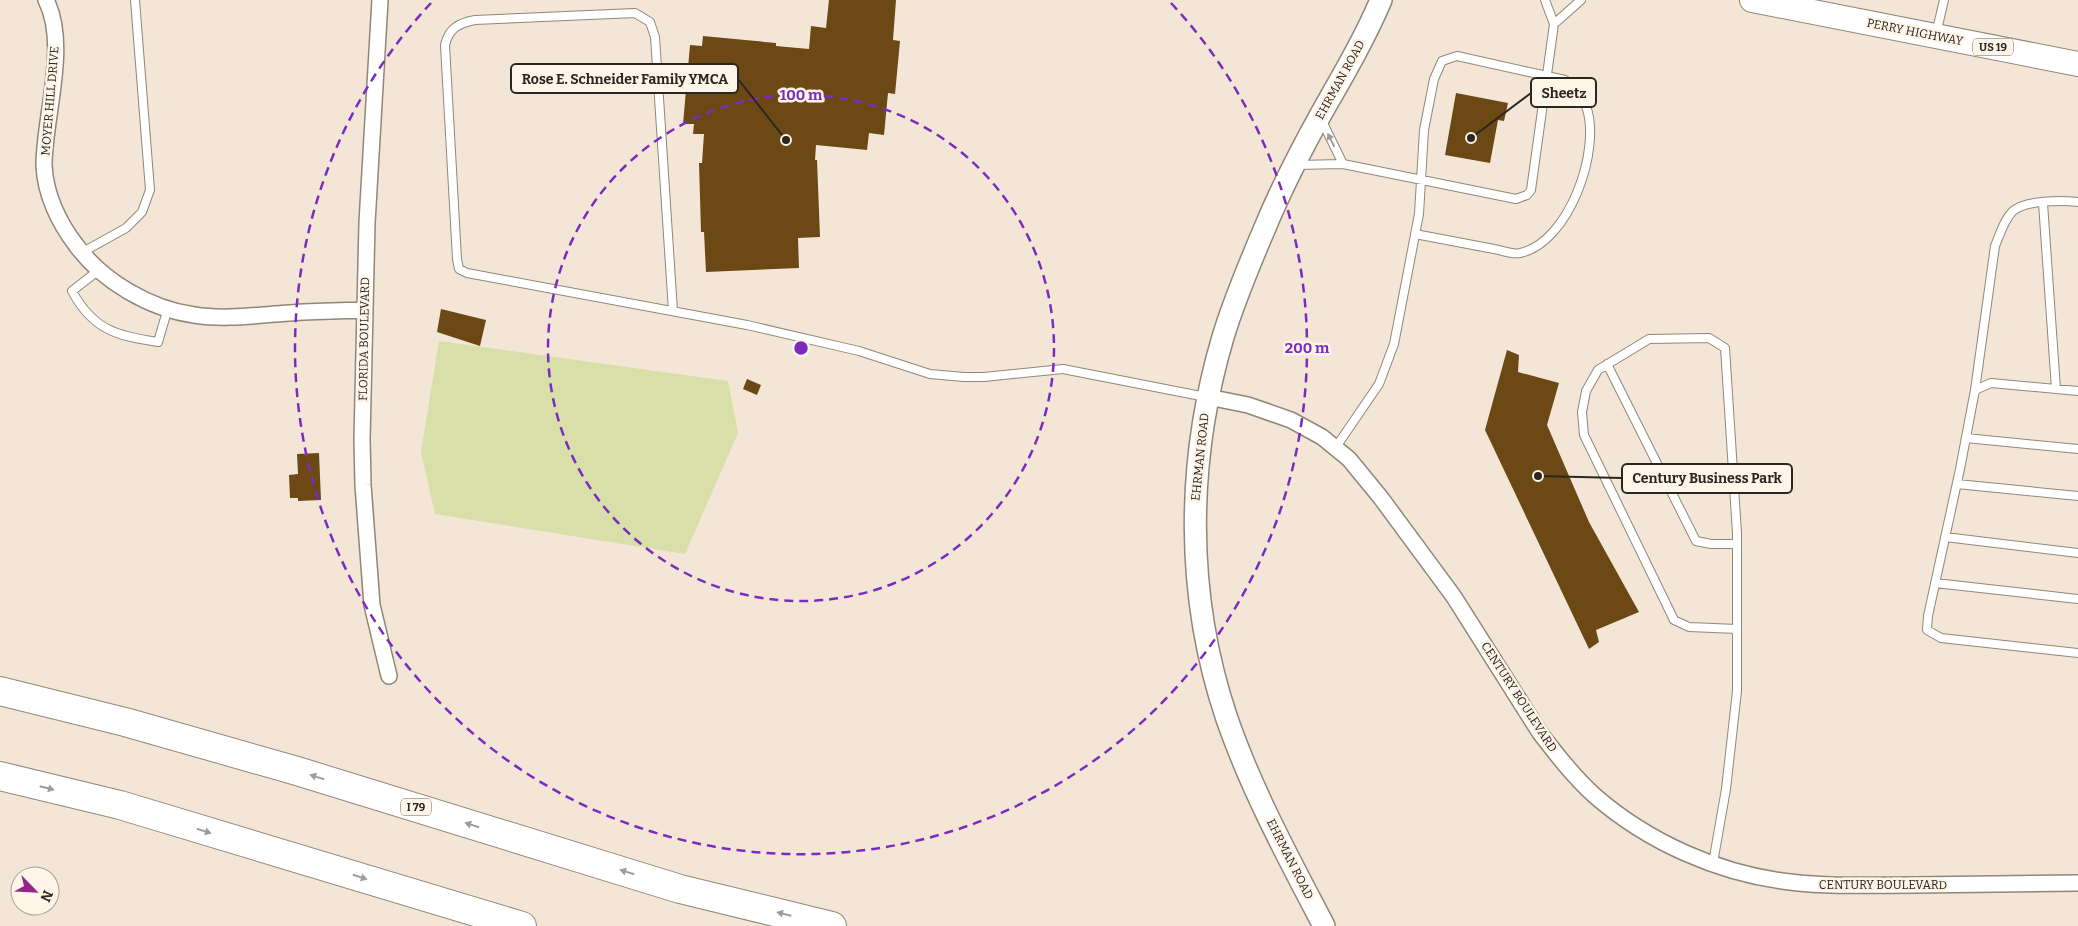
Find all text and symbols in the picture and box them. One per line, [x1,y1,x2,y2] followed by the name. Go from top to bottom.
[1866,16,1965,48] street label: PERRY HIGHWAY
[1312,38,1368,122] street label: EHRMAN ROAD
[1973,38,2013,56] road number: US 19
[38,46,62,156] street label: MOYER HILL DRIVE
[511,64,738,93] callout: Rose E. Schneider Family YMCA
[522,71,728,88] text: Rose E. Schneider Family YMCA
[1531,78,1596,107] callout: Sheetz
[1541,85,1587,102] text: Sheetz
[780,86,823,104] text: 100 m
[1327,133,1335,147] one-way arrow
[356,277,372,401] street label: FLORIDA BOULEVARD
[792,339,810,357] centre of rings
[1285,339,1330,357] text: 200 m
[1188,412,1212,502] street label: EHRMAN ROAD
[1622,464,1792,493] callout: Century Business Park
[1632,470,1783,487] text: Century Business Park
[1478,639,1560,755] street label: CENTURY BOULEVARD
[309,772,324,780] one-way arrow
[40,784,55,792] one-way arrow
[401,799,431,816] road number: I 79
[1264,816,1316,902] street label: EHRMAN ROAD
[464,820,479,828] one-way arrow
[197,827,212,835] one-way arrow
[10,866,60,916] north arrow
[620,868,635,876] one-way arrow
[352,874,367,882] one-way arrow
[1819,878,1947,892] street label: CENTURY BOULEVARD
[36,888,56,905] text: N
[777,910,792,918] one-way arrow

